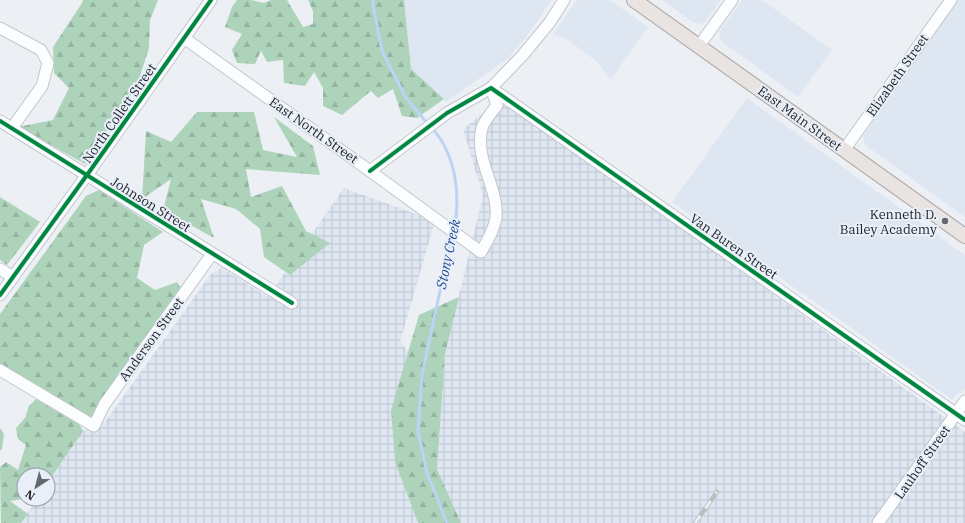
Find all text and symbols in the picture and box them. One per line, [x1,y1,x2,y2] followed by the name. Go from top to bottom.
[863,30,932,120] street label: Elizabeth Street
[79,60,160,166] street label: North Collett Street
[754,82,845,155] street label: East Main Street
[266,93,362,168] street label: East North Street
[108,173,194,236] street label: Johnson Street
[840,206,937,238] place label: Kenneth D. Bailey Academy
[686,210,781,283] street label: Van Buren Street
[940,216,950,226] marker: Kenneth D. Bailey Academy
[432,217,464,291] water label: Stony Creek
[115,294,188,384] street label: Anderson Street
[891,422,954,503] street label: Lauhoff Street
[16,467,56,507] north arrow
[22,487,38,503] text: N

